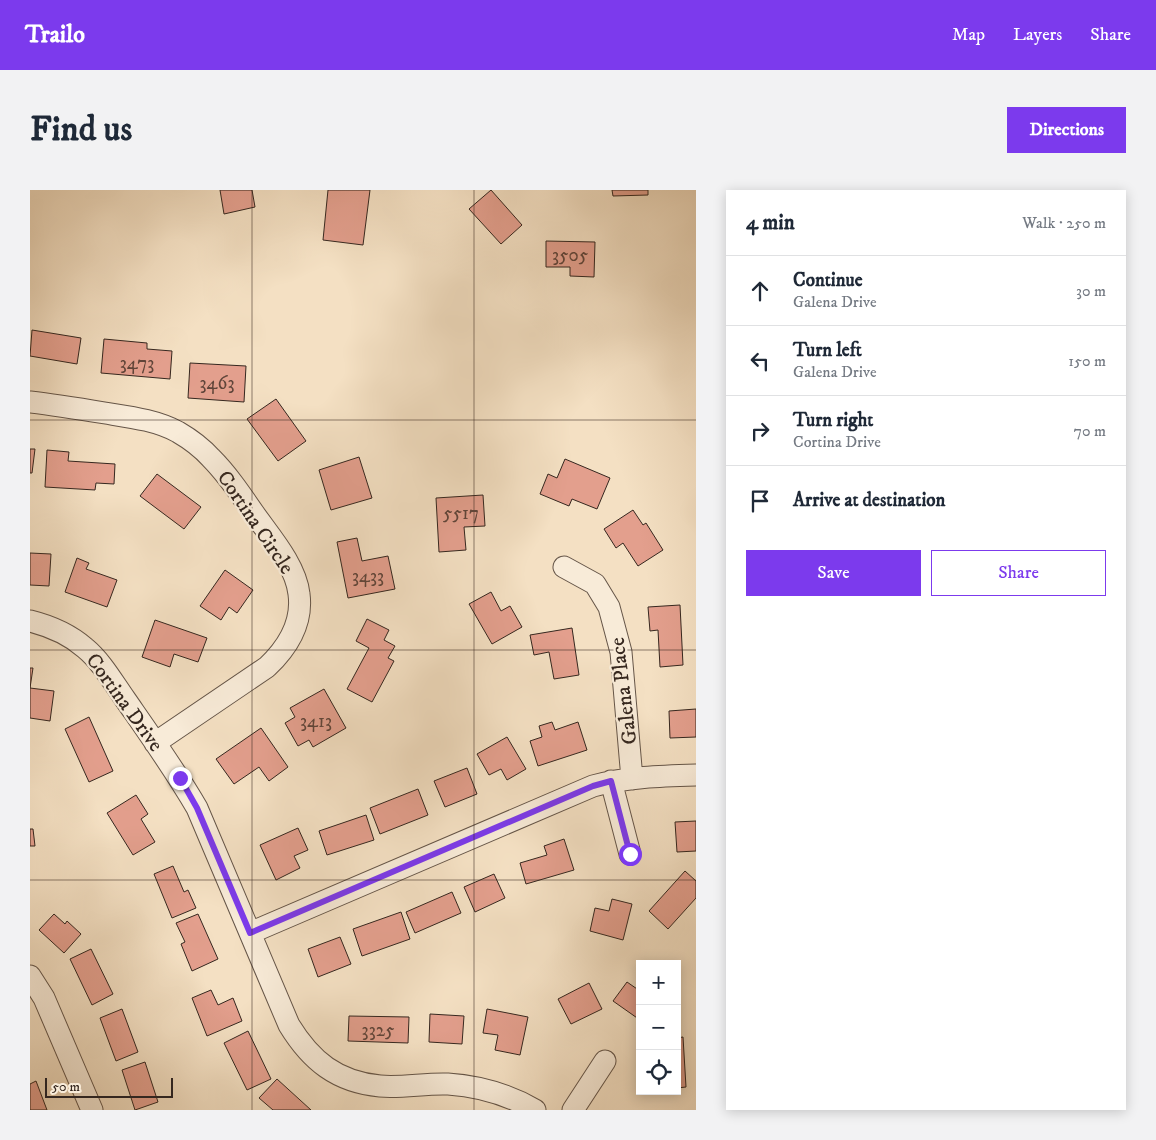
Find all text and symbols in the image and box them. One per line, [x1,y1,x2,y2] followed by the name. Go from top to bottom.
[25,20,85,50] text: Trailo
[952,24,985,46] text: Map
[1013,24,1062,46] text: Layers
[1090,24,1131,46] text: Share
[1007,107,1126,153] button: Directions
[30,108,132,152] text: Find us
[746,210,795,236] text: 4 min
[1022,213,1106,233] text: Walk · 250 m
[552,244,589,267] house number: 3505
[793,269,863,292] text: Continue
[746,277,774,305] icon: ahead
[1076,281,1106,301] text: 30 m
[793,292,877,312] text: Galena Drive
[793,339,862,362] text: Turn left
[746,347,774,375] icon: left
[1068,351,1106,371] text: 150 m
[120,352,154,375] house number: 3473
[793,362,877,382] text: Galena Drive
[199,372,235,395] house number: 3463
[793,409,873,432] text: Turn right
[746,417,774,445] icon: right
[1074,421,1106,441] text: 70 m
[793,432,881,452] text: Cortina Drive
[211,466,300,580] street label: Cortina Circle
[746,487,774,515] icon: arrive
[793,489,945,512] text: Arrive at destination
[443,502,479,525] house number: 5517
[746,550,921,596] button: Save
[931,550,1106,596] button: Share
[352,565,384,588] house number: 3433
[604,635,643,746] street label: Galena Place
[80,648,169,757] street label: Cortina Drive
[300,710,332,733] house number: 3413
[169,767,192,790] route end
[619,843,642,866] route start
[636,960,681,1095] map controls
[636,960,681,1005] button: +
[636,1005,681,1050] button: −
[362,1019,395,1042] house number: 3325
[636,1050,681,1095] button: locate
[45,1075,172,1098] scale bar
[52,1078,80,1096] text: 50 m

